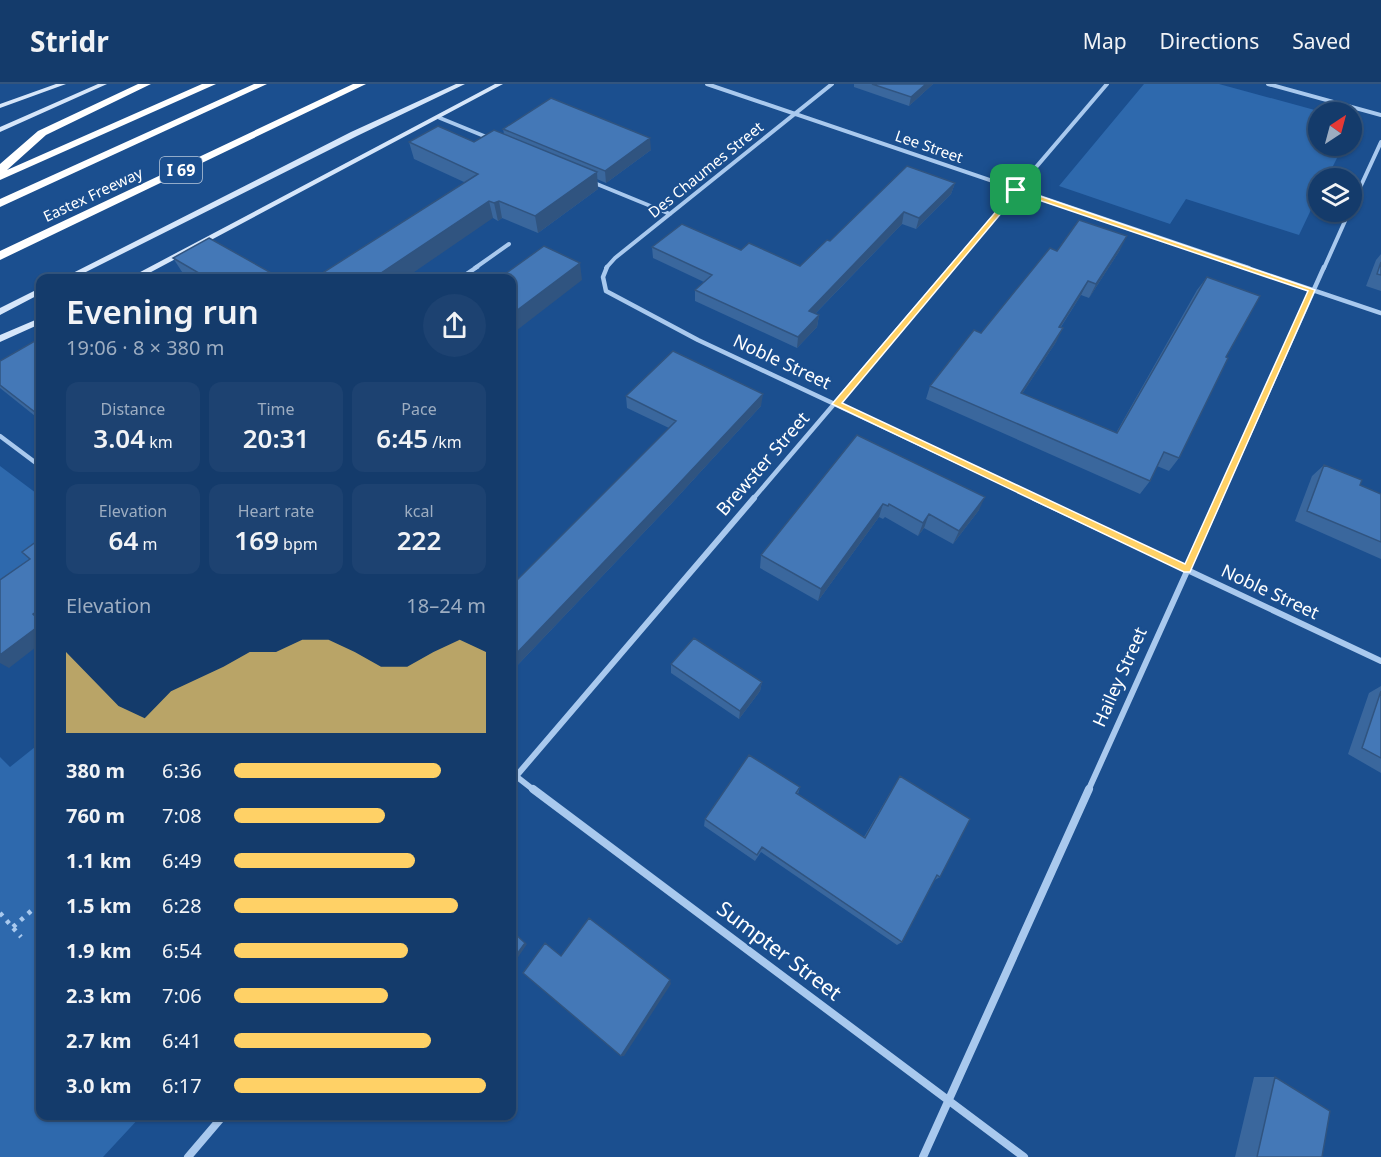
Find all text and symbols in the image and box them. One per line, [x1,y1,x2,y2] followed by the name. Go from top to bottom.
[30,22,109,60] text: Stridr
[1083,27,1127,55] text: Map
[1160,27,1259,55] text: Directions
[1292,27,1351,55] text: Saved
[1308,102,1362,156] north arrow
[1308,102,1362,222] map controls
[644,116,767,222] street label: Des Chaumes Street
[893,125,966,167] street label: Lee Street
[160,157,202,183] road number: I 69
[40,162,146,226] street label: Eastex Freeway
[990,164,1041,215] pin
[1308,168,1362,222] button: layers
[999,173,1032,206] icon: arrive
[66,289,259,334] text: Evening run
[423,294,486,357] button: share
[730,328,836,394] street label: Noble Street
[66,334,224,361] text: 19:06 · 8 × 380 m
[101,398,165,420] text: Distance
[257,398,295,420] text: Time
[401,398,437,420] text: Pace
[710,406,814,520] street label: Brewster Street
[93,420,145,456] text: 3.04
[243,420,309,456] text: 20:31
[376,420,428,456] text: 6:45
[145,431,173,453] text: km
[428,431,462,453] text: /km
[99,500,167,522] text: Elevation
[238,500,314,522] text: Heart rate
[404,500,434,522] text: kcal
[109,522,138,558] text: 64
[234,522,279,558] text: 169
[397,522,441,558] text: 222
[138,533,157,555] text: m
[279,533,318,555] text: bpm
[1218,558,1324,624] street label: Noble Street
[66,592,151,619] text: Elevation
[406,592,486,619] text: 18–24 m
[1086,623,1152,730] street label: Hailey Street
[66,757,125,784] text: 380 m
[162,757,202,784] text: 6:36
[66,802,125,829] text: 760 m
[162,802,202,829] text: 7:08
[66,847,132,874] text: 1.1 km
[162,847,202,874] text: 6:49
[66,892,132,919] text: 1.5 km
[162,892,202,919] text: 6:28
[712,894,848,1007] street label: Sumpter Street
[66,937,132,964] text: 1.9 km
[162,937,202,964] text: 6:54
[66,982,132,1009] text: 2.3 km
[162,982,202,1009] text: 7:06
[66,1027,132,1054] text: 2.7 km
[162,1027,202,1054] text: 6:41
[66,1072,132,1099] text: 3.0 km
[162,1072,202,1099] text: 6:17

